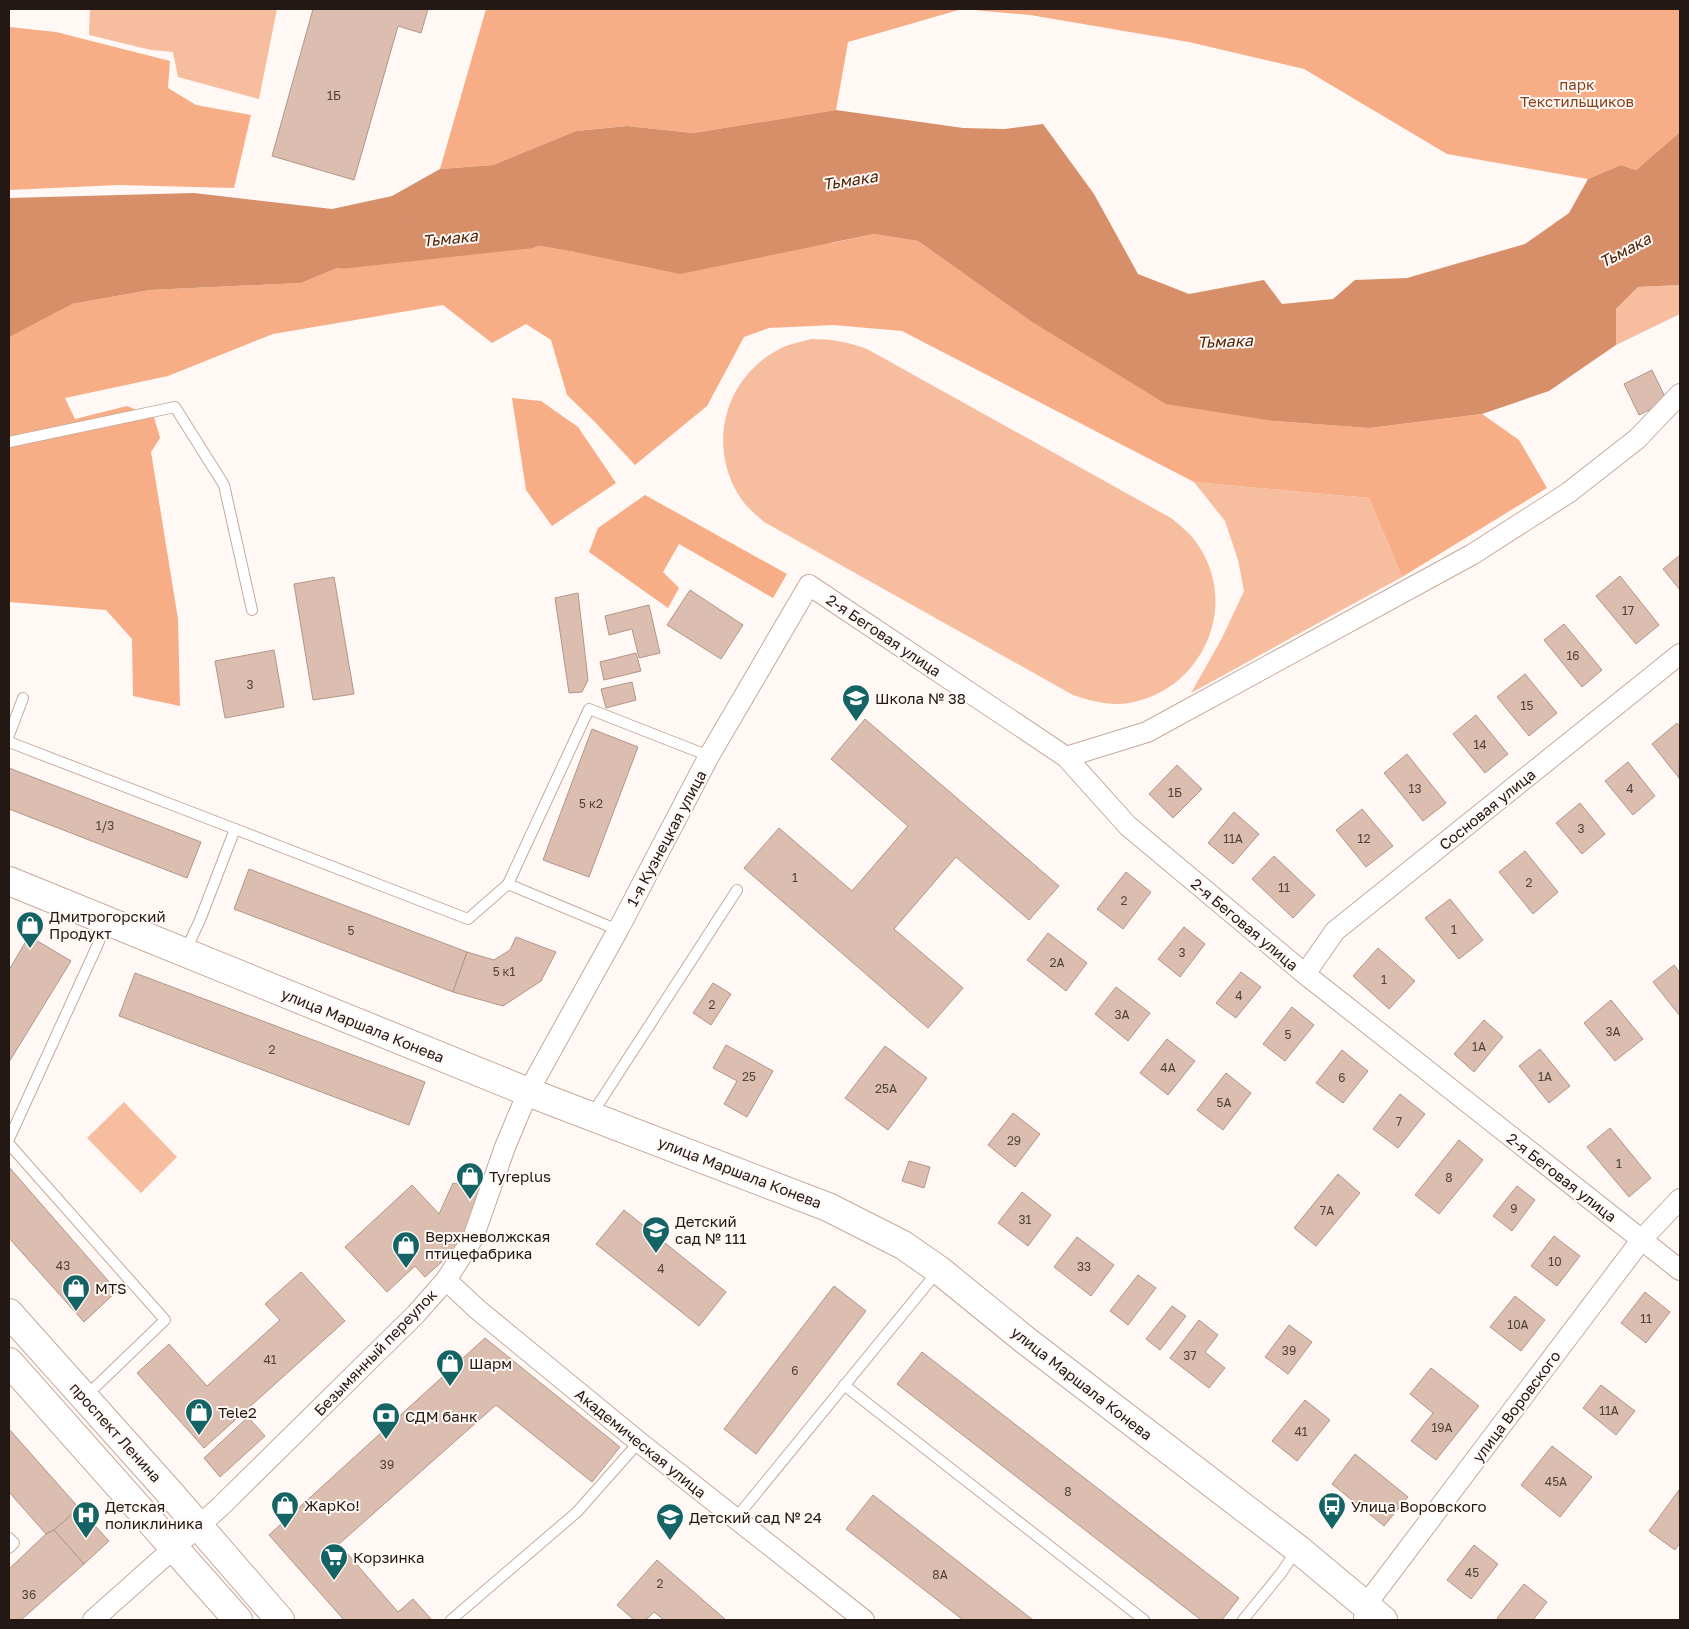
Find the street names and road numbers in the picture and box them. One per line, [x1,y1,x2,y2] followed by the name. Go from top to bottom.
[823,590,945,680] street label: 2-я Беговая улица
[1435,765,1539,853] street label: Сосновая улица
[622,767,710,909] street label: 1-я Кузнецкая улица
[1188,874,1302,974] street label: 2-я Беговая улица
[279,984,447,1066] street label: улица Маршала Конева
[1504,1129,1620,1225] street label: 2-я Беговая улица
[656,1132,824,1212] street label: улица Маршала Конева
[310,1285,440,1419] street label: Безымянный переулок
[1008,1322,1156,1444] street label: улица Маршала Конева
[1468,1347,1564,1465] street label: улица Воровского
[66,1378,166,1486] street label: проспект Ленина
[572,1385,710,1501] street label: Академическая улица

